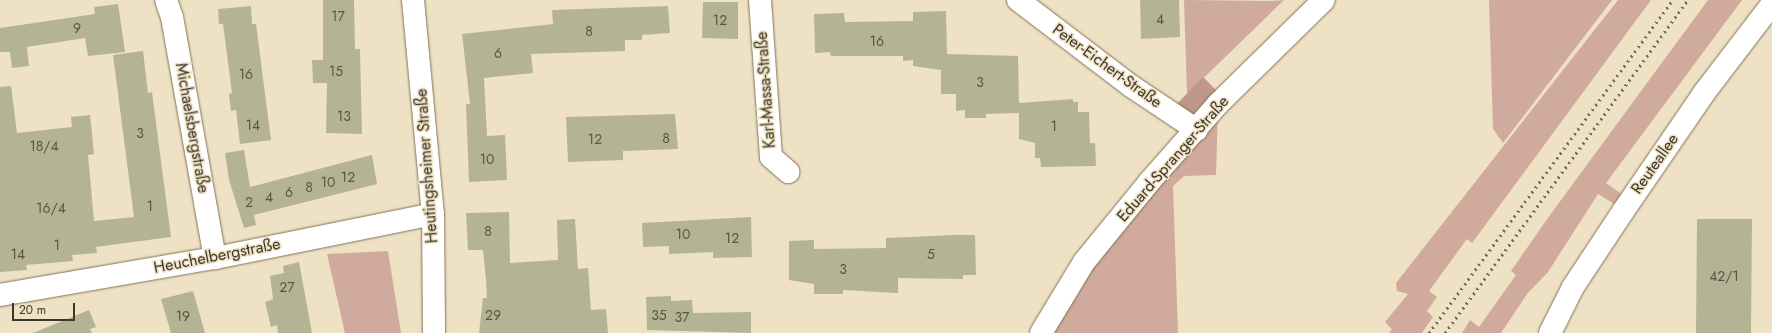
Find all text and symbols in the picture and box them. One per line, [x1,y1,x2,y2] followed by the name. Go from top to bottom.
[331,8,345,24] house number: 17
[1156,11,1164,27] house number: 4
[713,12,727,28] house number: 12
[73,20,81,36] house number: 9
[1049,20,1165,112] street label: Peter-Eichert-Straße
[585,23,593,39] house number: 8
[752,31,780,149] street label: Karl-Massa-Straße
[870,33,884,49] house number: 16
[494,45,502,61] house number: 6
[171,61,213,195] street label: Michaelsbergstraße
[329,63,343,79] house number: 15
[239,66,253,82] house number: 16
[976,74,984,90] house number: 3
[412,88,442,244] street label: Heutingsheimer Straße
[1113,92,1233,226] street label: Eduard-Spranger-Straße
[337,108,351,124] house number: 13
[246,117,260,133] house number: 14
[1051,118,1057,134] house number: 1
[136,125,144,141] house number: 3
[662,130,670,146] house number: 8
[1627,130,1683,198] street label: Reuteallee
[588,131,602,147] house number: 12
[29,138,59,154] house number: 18/4
[480,151,494,167] house number: 10
[341,169,355,185] house number: 12
[321,174,335,190] house number: 10
[305,179,313,195] house number: 8
[285,184,293,200] house number: 6
[265,189,273,205] house number: 4
[245,194,253,210] house number: 2
[147,198,153,214] house number: 1
[36,200,66,216] house number: 16/4
[484,223,492,239] house number: 8
[676,226,690,242] house number: 10
[725,230,739,246] house number: 12
[152,234,282,278] street label: Heuchelbergstraße
[54,237,60,253] house number: 1
[11,246,25,262] house number: 14
[927,246,935,262] house number: 5
[839,261,847,277] house number: 3
[1709,268,1739,284] house number: 42/1
[279,279,295,295] house number: 27
[14,295,77,321] scale bar
[19,301,46,319] text: 20 m
[485,307,501,323] house number: 29
[651,307,667,323] house number: 35
[176,308,190,324] house number: 19
[675,309,689,325] house number: 37

